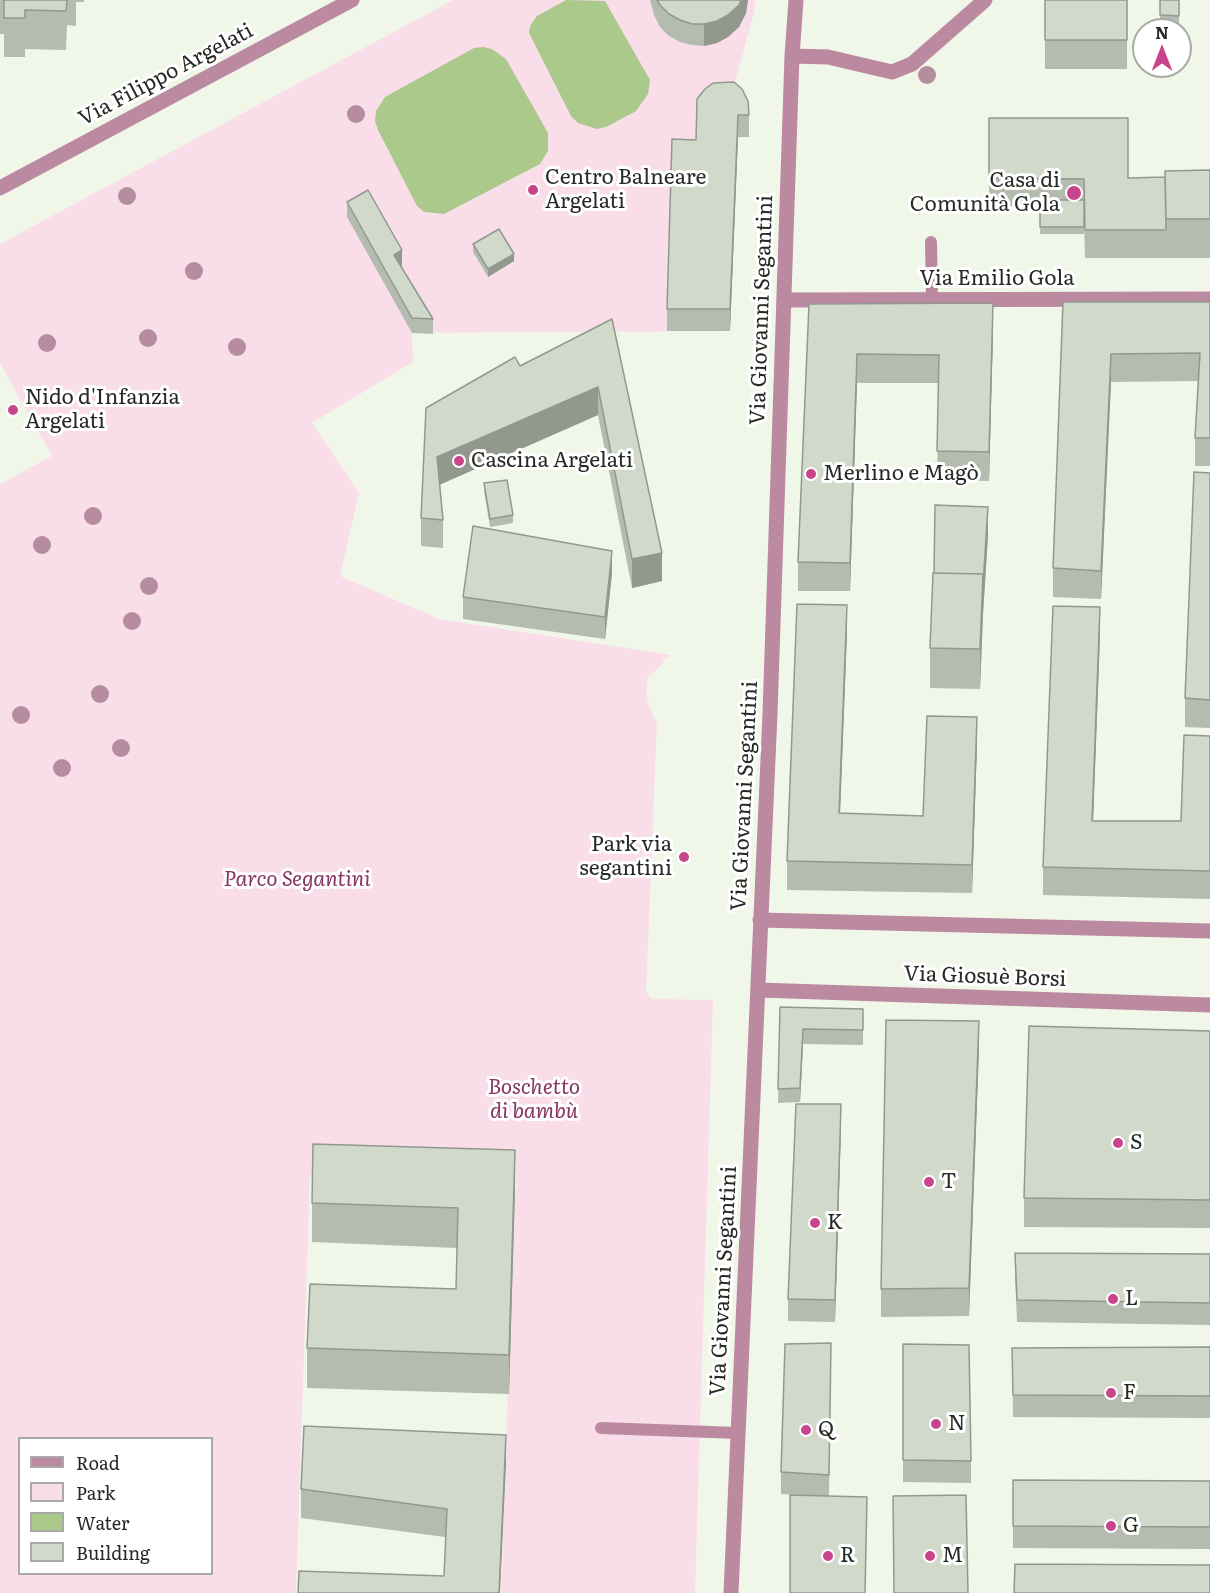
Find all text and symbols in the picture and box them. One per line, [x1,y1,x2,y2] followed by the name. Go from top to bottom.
[75,18,257,132] street label: Via Filippo Argelati
[1132,18,1192,78] north arrow
[1155,20,1169,44] text: N
[545,165,706,215] place label: Centro Balneare Argelati
[910,168,1060,218] place label: Casa di Comunità Gola
[526,183,540,197] marker: Centro Balneare Argelati
[1065,184,1083,202] marker: Casa di Comunità Gola
[745,195,779,425] street label: Via Giovanni Segantini
[919,266,1075,292] street label: Via Emilio Gola
[25,385,180,435] place label: Nido d'Infanzia Argelati
[6,403,20,417] marker: Nido d'Infanzia Argelati
[471,448,633,474] place label: Cascina Argelati
[452,454,466,468] marker: Cascina Argelati
[823,461,979,487] place label: Merlino e Magò
[804,467,818,481] marker: Merlino e Magò
[726,680,764,912] street label: Via Giovanni Segantini
[579,832,672,882] place label: Park via segantini
[677,850,691,864] marker: Park via segantini
[223,867,371,893] park label: Parco Segantini
[903,962,1067,992] street label: Via Giosuè Borsi
[488,1075,580,1125] park label: Boschetto di bambù
[1130,1130,1143,1156] place label: S
[1111,1136,1125,1150] marker: S
[705,1165,743,1397] street label: Via Giovanni Segantini
[941,1169,956,1195] place label: T
[922,1175,936,1189] marker: T
[827,1210,843,1236] place label: K
[808,1216,822,1230] marker: K
[1125,1286,1138,1312] place label: L
[1106,1292,1120,1306] marker: L
[1123,1380,1136,1406] place label: F
[1104,1386,1118,1400] marker: F
[948,1411,966,1437] place label: N
[818,1417,834,1443] place label: Q
[929,1417,943,1431] marker: N
[799,1423,813,1437] marker: Q
[18,1437,213,1575] legend
[76,1449,120,1476] text: Road
[76,1479,115,1506] text: Park
[76,1509,129,1536] text: Water
[1123,1513,1139,1539] place label: G
[1104,1519,1118,1533] marker: G
[76,1539,150,1566] text: Building
[840,1543,855,1569] place label: R
[942,1543,963,1569] place label: M
[821,1549,835,1563] marker: R
[923,1549,937,1563] marker: M

